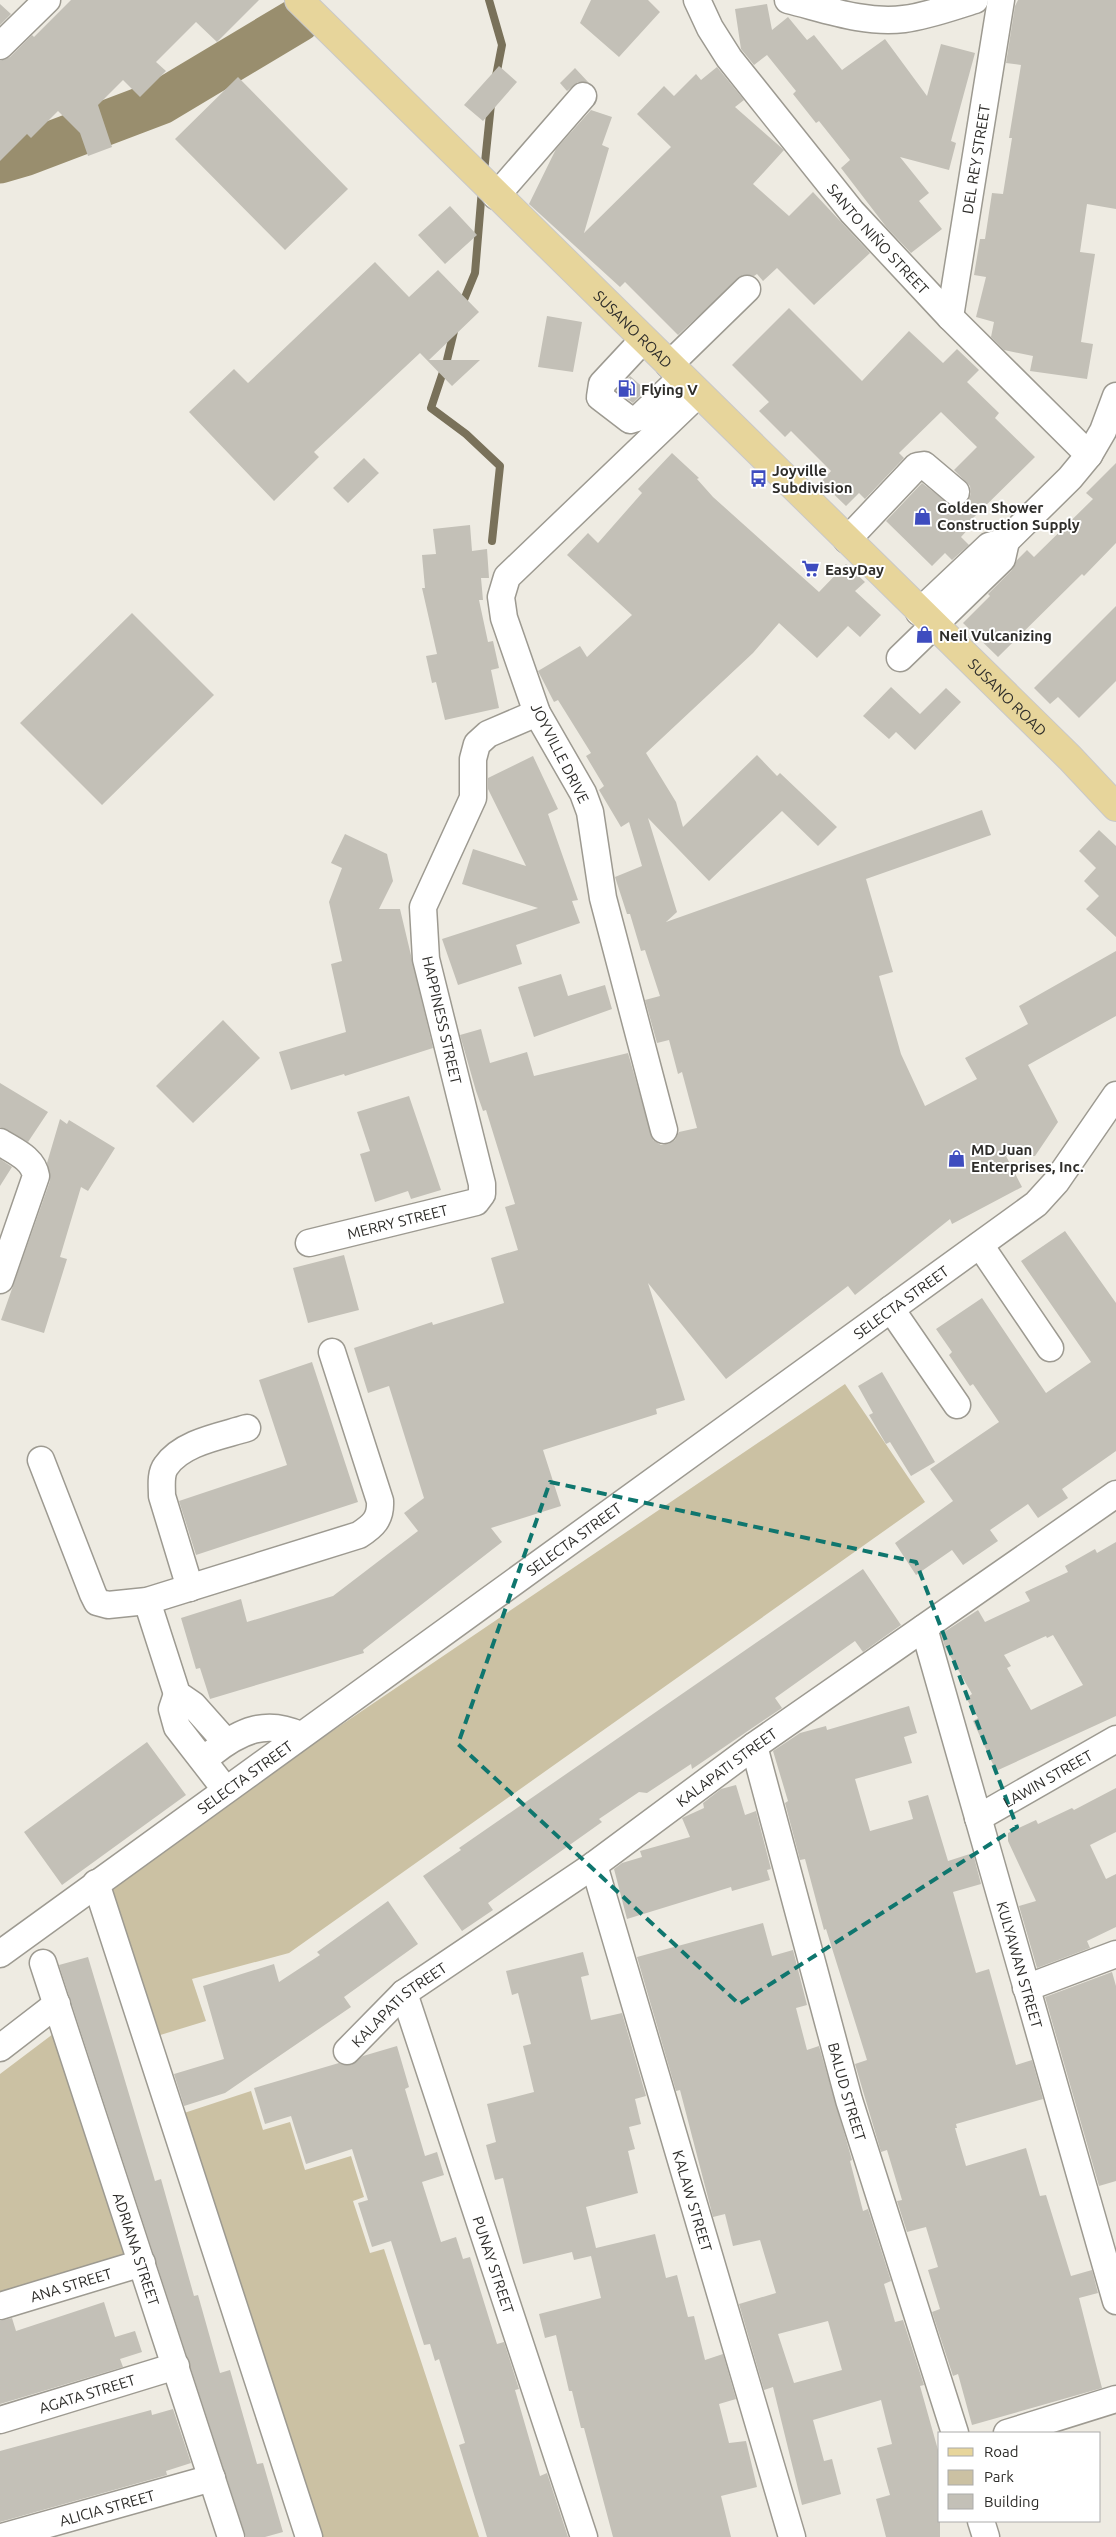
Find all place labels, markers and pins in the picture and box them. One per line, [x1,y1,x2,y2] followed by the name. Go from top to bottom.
[617,379,637,399] fuel station icon: Flying V
[641,381,698,398] place label: Flying V
[772,462,853,496] place label: Joyville Subdivision
[748,469,768,489] bus stop icon: Joyville Subdivision
[937,499,1080,533] place label: Golden Shower Construction Supply
[913,506,933,526] shop icon: Golden Shower Construction Supply
[801,559,821,579] supermarket icon: EasyDay
[825,561,884,578] place label: EasyDay
[915,625,935,645] shop icon: Neil Vulcanizing
[939,627,1052,644] place label: Neil Vulcanizing
[971,1141,1084,1175] place label: MD Juan Enterprises, Inc.
[947,1148,967,1168] shop icon: MD Juan Enterprises, Inc.

